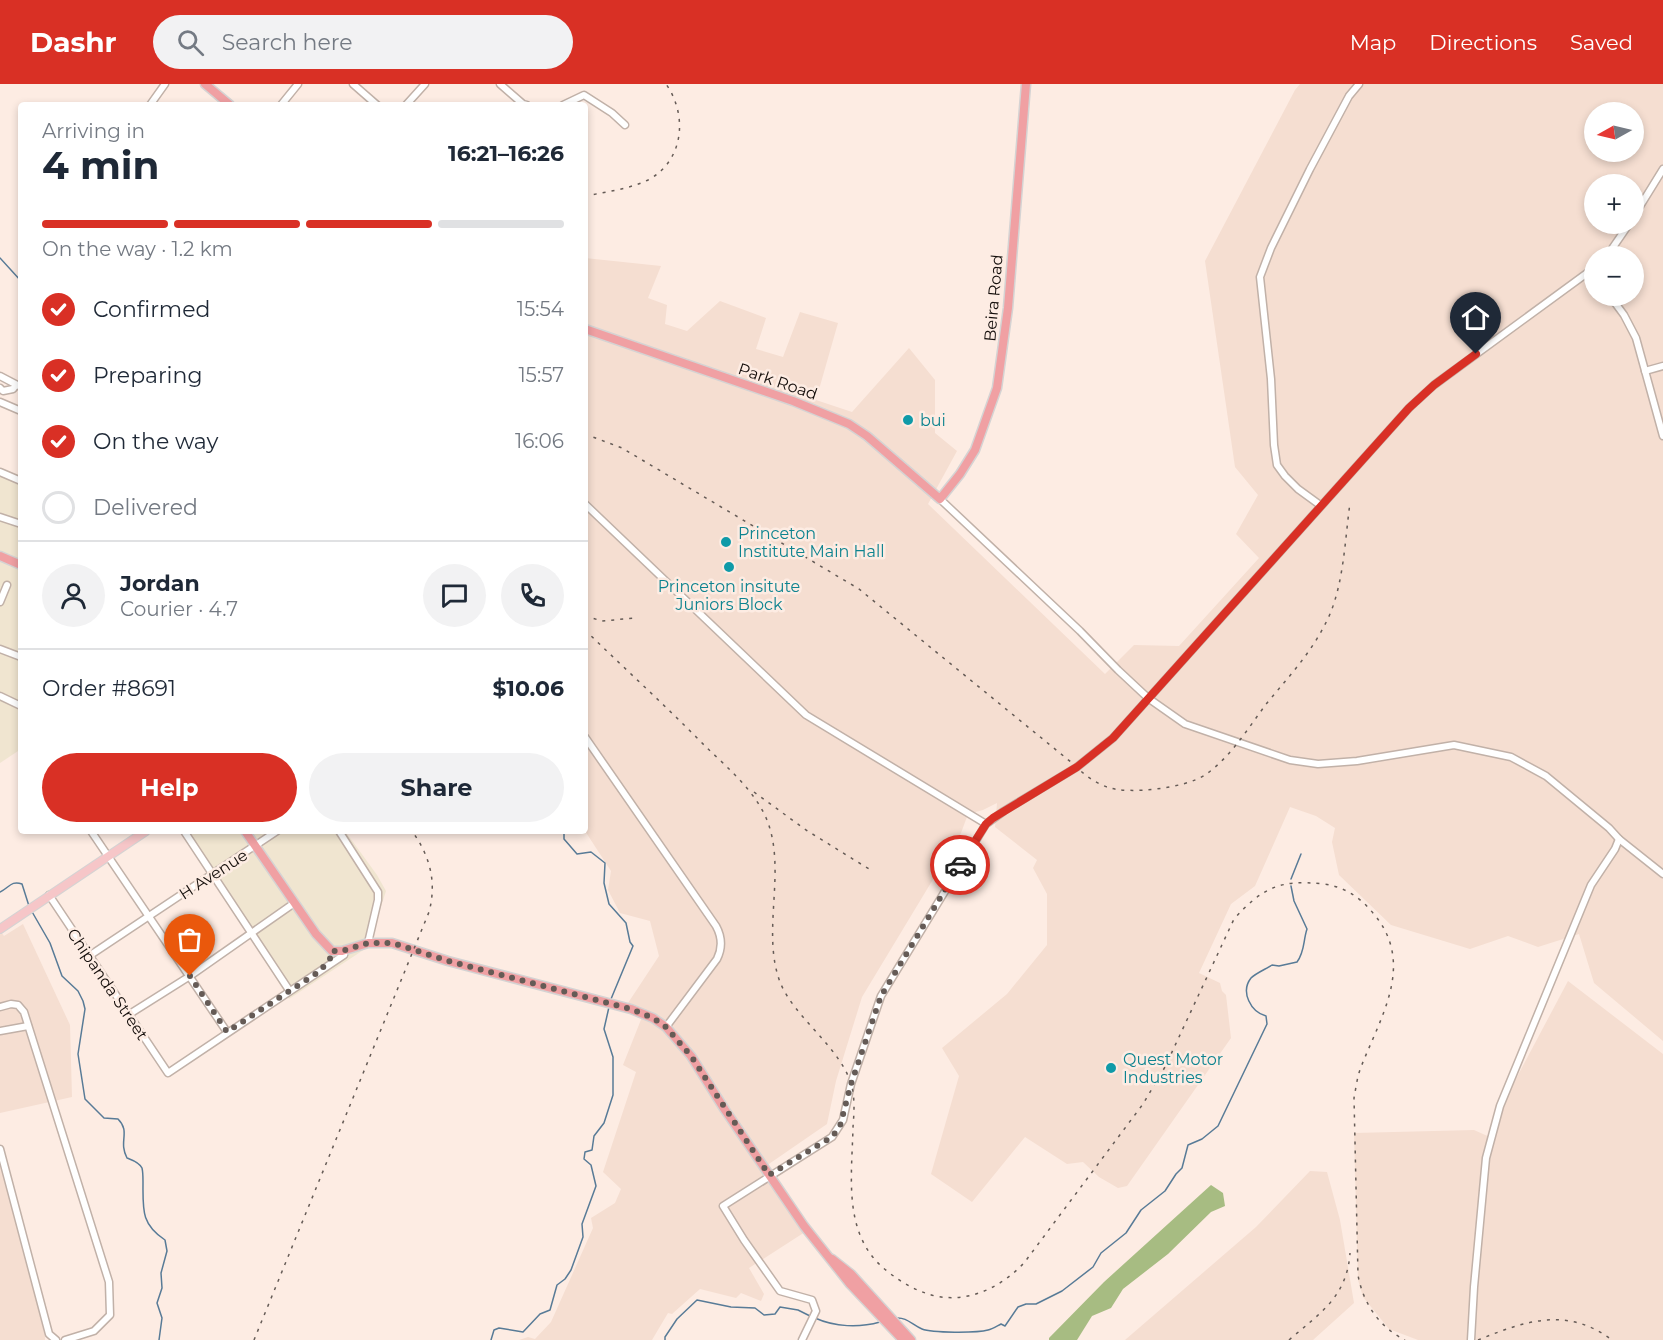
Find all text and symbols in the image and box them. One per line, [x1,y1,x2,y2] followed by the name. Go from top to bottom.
[153,15,573,69] search box
[30,25,117,59] text: Dashr
[174,26,207,59] icon: search
[222,29,353,56] text: Search here
[1350,30,1396,55] text: Map
[1429,30,1537,55] text: Directions
[1570,30,1633,55] text: Saved
[1584,102,1644,162] north arrow
[1584,102,1644,306] map controls
[42,119,145,143] text: Arriving in
[448,140,564,167] text: 16:21–16:26
[42,141,160,189] text: 4 min
[1584,174,1644,234] button: +
[42,237,233,261] text: On the way · 1.2 km
[1584,246,1644,306] button: −
[980,254,1007,342] street label: Beira Road
[1450,292,1501,354] pin
[42,293,75,326] icon: check
[93,296,210,323] text: Confirmed
[517,297,564,321] text: 15:54
[1459,301,1492,334] icon: home
[42,359,75,392] icon: check
[736,359,820,404] street label: Park Road
[93,362,202,389] text: Preparing
[518,363,564,387] text: 15:57
[920,411,946,430] place label: bui
[901,413,915,427] marker: bui
[42,425,75,458] icon: check
[93,428,218,455] text: On the way
[515,429,564,453] text: 16:06
[93,494,198,521] text: Delivered
[738,524,885,561] place label: Princeton Institute Main Hall
[719,535,733,549] marker: Princeton Institute Main Hall
[722,560,736,574] marker: Princeton insitute Juniors Block
[42,564,105,627] button: person
[423,564,486,627] button: chat
[501,564,564,627] button: phone
[120,570,200,597] text: Jordan
[658,577,800,614] place label: Princeton insitute Juniors Block
[120,597,238,621] text: Courier · 4.7
[42,675,176,702] text: Order #8691
[492,675,564,702] text: $10.06
[42,753,297,822] button: Help
[309,753,564,822] button: Share
[930,835,990,895] courier
[176,845,251,904] street label: H Avenue
[944,849,977,882] icon: car
[164,914,215,976] pin
[173,923,206,956] icon: bag
[63,925,152,1044] street label: Chipanda Street
[1123,1050,1223,1087] place label: Quest Motor Industries
[1104,1061,1118,1075] marker: Quest Motor Industries

